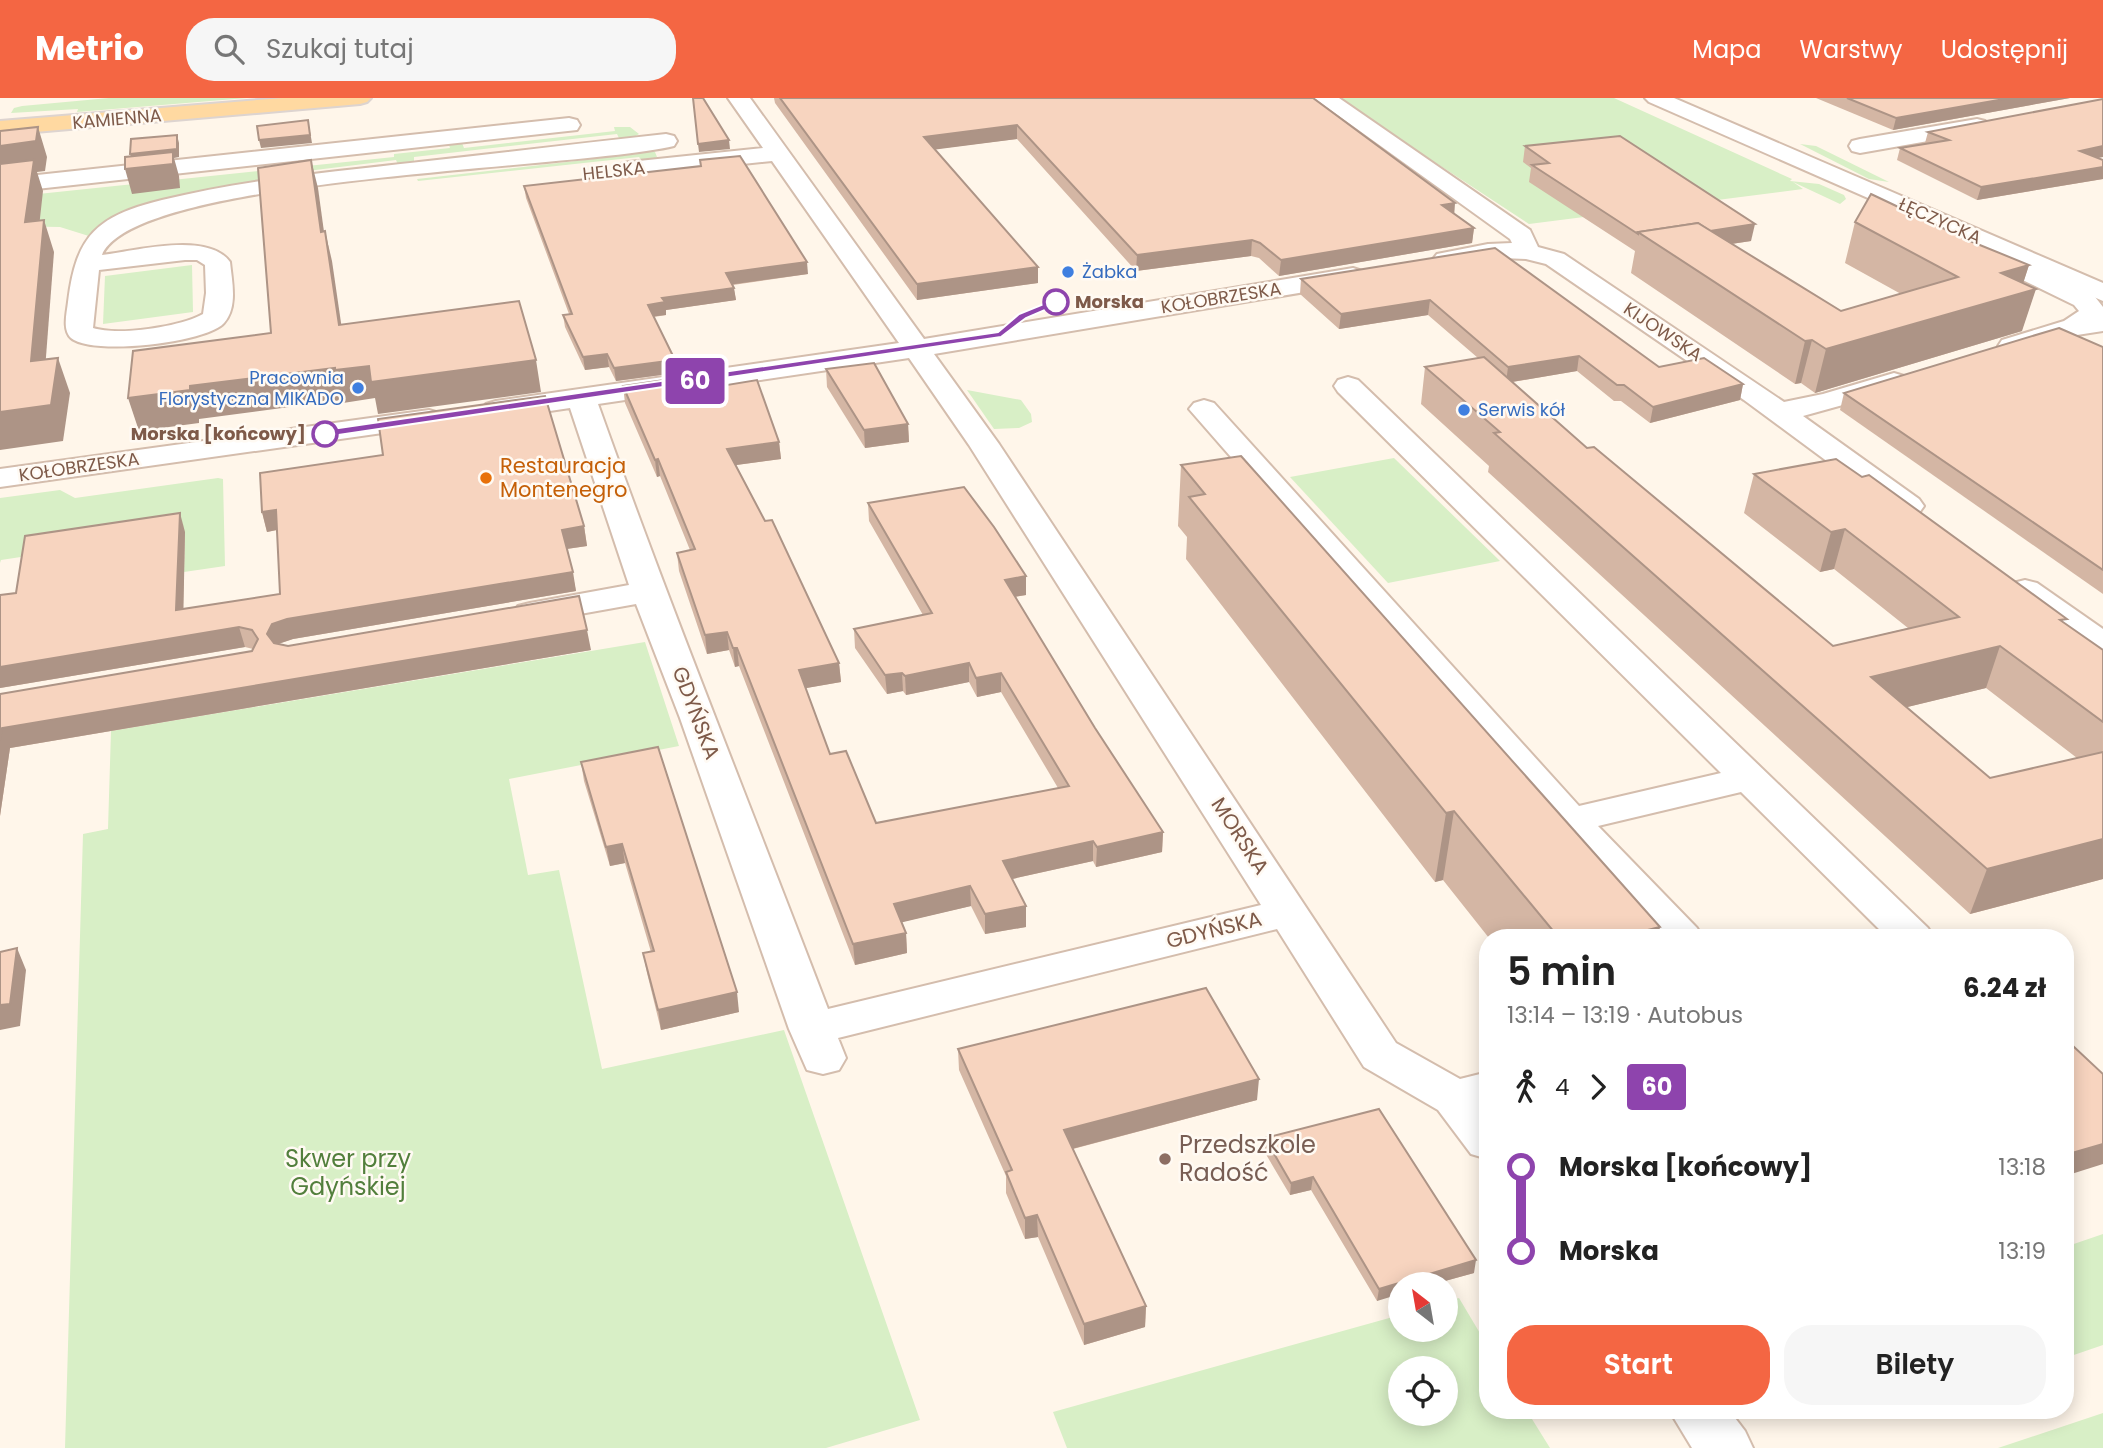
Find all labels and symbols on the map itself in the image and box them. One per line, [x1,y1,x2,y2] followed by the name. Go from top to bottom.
[71,102,163,135] street label: KAMIENNA
[581,155,647,186] street label: HELSKA
[1895,191,1986,250] street label: ŁĘCZYCKA
[1082,259,1138,284] place label: Żabka
[1060,264,1076,280] marker: Żabka
[1159,276,1283,319] street label: KOŁOBRZESKA
[1043,289,1069,315] marker: Morska
[1075,289,1144,314] place label: Morska
[1619,296,1708,367] street label: KIJOWSKA
[664,358,726,404] line badge: 60
[159,365,344,411] place label: Pracownia Florystyczna MIKADO
[350,380,366,396] marker: Pracownia Florystyczna MIKADO
[1478,397,1566,422] place label: Serwis kół
[1456,402,1472,418] marker: Serwis kół
[131,421,306,446] place label: Morska [końcowy]
[312,421,338,447] marker: Morska [końcowy]
[17,446,141,487] street label: KOŁOBRZESKA
[500,451,628,504] place label: Restauracja Montenegro
[478,470,494,486] marker: Restauracja Montenegro
[665,662,727,763] street label: GDYŃSKA
[1205,792,1276,880] street label: MORSKA
[1163,904,1265,955] street label: GDYŃSKA
[1179,1128,1316,1189] place label: Przedszkole Radość
[285,1142,411,1203] park label: Skwer przy Gdyńskiej
[1157,1151,1173,1167] marker: Przedszkole Radość
[1388,1272,1458,1342] north arrow

